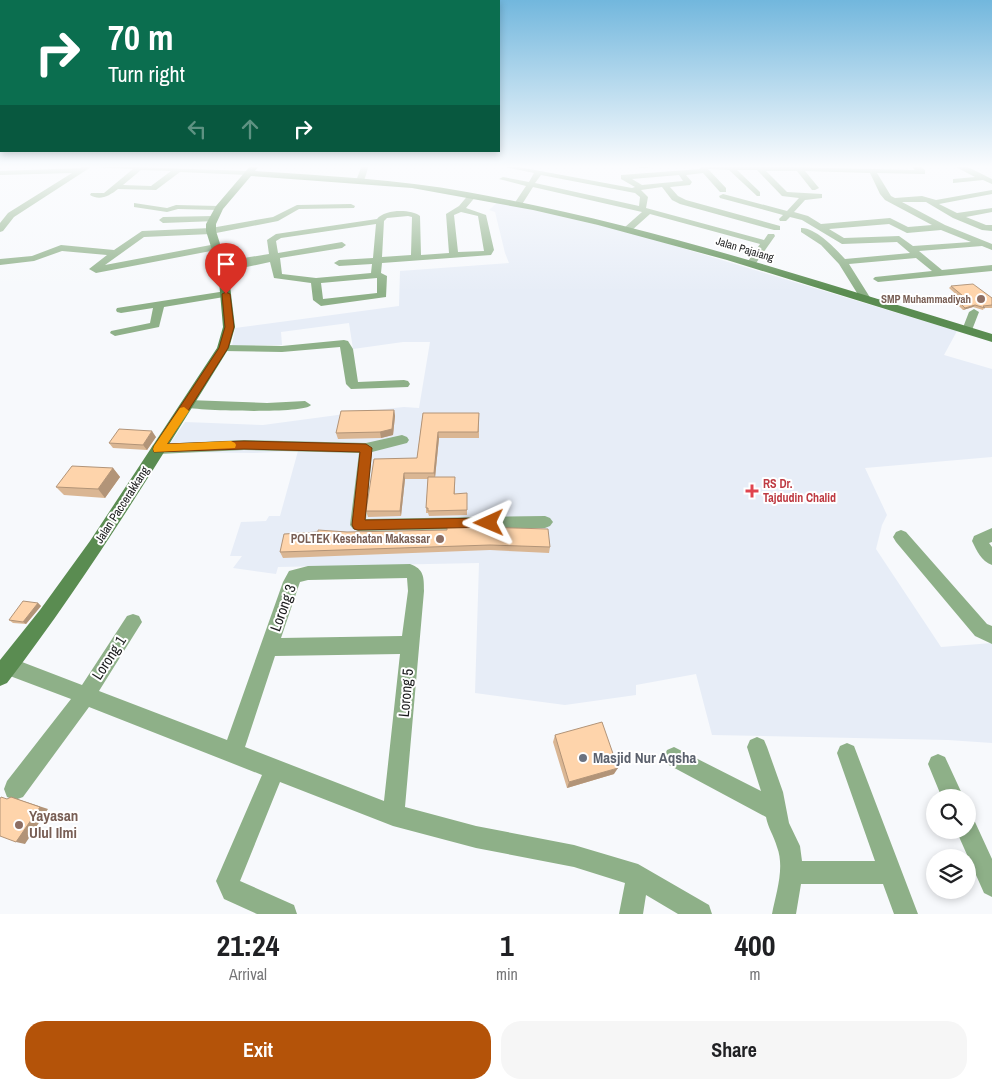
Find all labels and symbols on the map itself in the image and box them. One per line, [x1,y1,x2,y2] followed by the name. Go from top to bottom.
[714,234,776,264] street label: Jalan Pajaiang
[205,243,247,294] pin
[881,292,971,306] place label: SMP Muhammadiyah
[975,293,987,305] marker: SMP Muhammadiyah
[91,463,153,547] street label: Jalan Paccerakkang
[763,476,836,506] place label: RS Dr. Tajdudin Chalid
[745,484,759,498] marker: RS Dr. Tajdudin Chalid
[462,496,514,548] position arrow
[291,531,430,547] place label: POLTEK Kesehatan Makassar
[434,533,446,545] marker: POLTEK Kesehatan Makassar
[264,581,301,634] street label: Lorong 3
[87,632,131,684] street label: Lorong 1
[393,668,418,718] street label: Lorong 5
[593,747,697,768] place label: Masjid Nur Aqsha
[577,752,589,764] marker: Masjid Nur Aqsha
[29,805,78,843] place label: Yayasan Ulul Ilmi
[13,819,25,831] marker: Yayasan Ulul Ilmi

